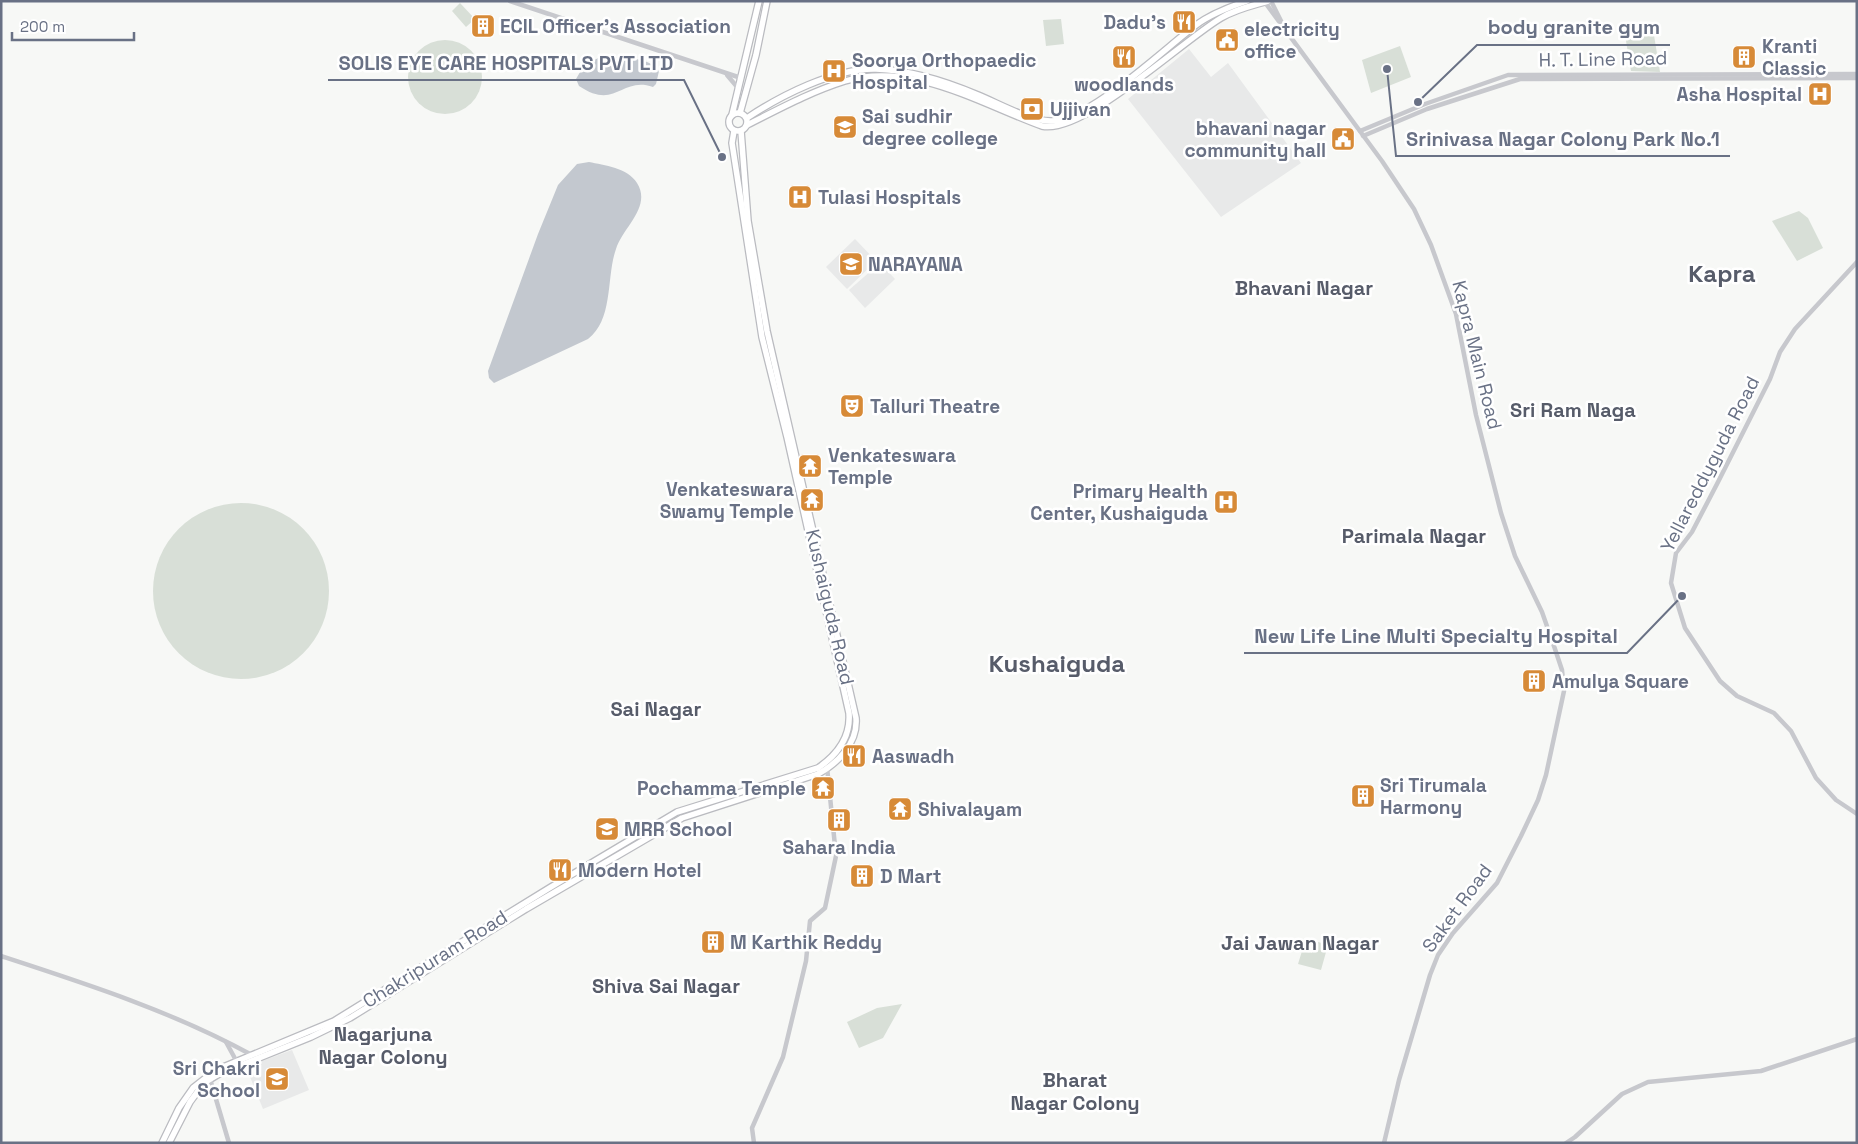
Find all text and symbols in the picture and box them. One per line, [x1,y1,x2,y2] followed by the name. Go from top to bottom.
[1171,9,1197,35] restaurant icon: Dadu's
[12,10,135,42] scale bar
[1103,10,1166,35] place label: Dadu's
[1477,10,1670,45] callout: body granite gym
[470,13,496,39] building icon: ECIL Officer's Association
[500,14,731,39] place label: ECIL Officer's Association
[1488,14,1660,40] text: body granite gym
[20,17,65,36] text: 200 m
[1244,17,1340,64] place label: electricity office
[1214,27,1240,53] public building icon: electricity office
[1762,34,1826,81] place label: Kranti Classic
[1111,44,1137,70] restaurant icon: woodlands
[1731,44,1757,70] building icon: Kranti Classic
[328,45,684,80] callout: SOLIS EYE CARE HOSPITALS PVT LTD
[1538,45,1668,73] street label: H. T. Line Road
[852,48,1036,95] place label: Soorya Orthopaedic Hospital
[339,50,673,76] text: SOLIS EYE CARE HOSPITALS PVT LTD
[821,58,847,84] hospital icon: Soorya Orthopaedic Hospital
[1074,72,1174,97] place label: woodlands
[1807,81,1833,107] hospital icon: Asha Hospital
[1677,82,1802,107] place label: Asha Hospital
[1019,96,1045,122] bank icon: Ujjivan
[1050,97,1111,122] place label: Ujjivan
[862,104,998,151] place label: Sai sudhir degree college
[832,114,858,140] school or university icon: Sai sudhir degree college
[1184,116,1326,163] place label: bhavani nagar community hall
[1396,121,1730,156] callout: Srinivasa Nagar Colony Park No.1
[1330,126,1356,152] public building icon: bhavani nagar community hall
[1406,126,1720,152] text: Srinivasa Nagar Colony Park No.1
[787,184,813,210] hospital icon: Tulasi Hospitals
[818,185,961,210] place label: Tulasi Hospitals
[838,251,864,277] school or university icon: NARAYANA
[868,252,963,277] place label: NARAYANA
[1688,258,1756,289] district label: Kapra
[1235,275,1373,301] district label: Bhavani Nagar
[1446,278,1508,432] street label: Kapra Main Road
[1655,372,1765,556] street label: Yellareddyguda Road
[839,393,865,419] theatre icon: Talluri Theatre
[870,394,1000,419] place label: Talluri Theatre
[1510,397,1636,423] district label: Sri Ram Naga
[828,443,956,490] place label: Venkateswara Temple
[797,453,823,479] temple icon: Venkateswara Temple
[660,477,794,524] place label: Venkateswara Swamy Temple
[1030,479,1208,526] place label: Primary Health Center, Kushaiguda
[799,487,825,513] temple icon: Venkateswara Swamy Temple
[1213,489,1239,515] hospital icon: Primary Health Center, Kushaiguda
[1342,523,1486,549] district label: Parimala Nagar
[800,527,860,687] street label: Kushaiguda Road
[1244,618,1627,653] callout: New Life Line Multi Specialty Hospital
[1254,623,1618,649] text: New Life Line Multi Specialty Hospital
[989,648,1125,679] district label: Kushaiguda
[1521,668,1547,694] building icon: Amulya Square
[1552,669,1689,694] place label: Amulya Square
[610,696,702,722] district label: Sai Nagar
[841,743,867,769] restaurant icon: Aaswadh
[872,744,954,769] place label: Aaswadh
[1380,773,1487,820] place label: Sri Tirumala Harmony
[810,775,836,801] temple icon: Pochamma Temple
[637,776,806,801] place label: Pochamma Temple
[1350,783,1376,809] building icon: Sri Tirumala Harmony
[887,796,913,822] temple icon: Shivalayam
[918,797,1022,822] place label: Shivalayam
[826,807,852,833] building icon: Sahara India
[594,816,620,842] school or university icon: MRR School
[624,817,732,842] place label: MRR School
[782,835,896,860] place label: Sahara India
[547,857,573,883] restaurant icon: Modern Hotel
[578,858,702,883] place label: Modern Hotel
[1416,859,1498,957] street label: Saket Road
[849,863,875,889] building icon: D Mart
[880,864,941,889] place label: D Mart
[358,904,512,1014] street label: Chakripuram Road
[700,929,726,955] building icon: M Karthik Reddy
[730,930,882,955] place label: M Karthik Reddy
[1221,930,1379,956] district label: Jai Jawan Nagar
[592,973,740,999] district label: Shiva Sai Nagar
[318,1021,448,1070] district label: Nagarjuna Nagar Colony
[173,1056,260,1103] place label: Sri Chakri School
[264,1066,290,1092] school or university icon: Sri Chakri School
[1010,1067,1140,1116] district label: Bharat Nagar Colony

